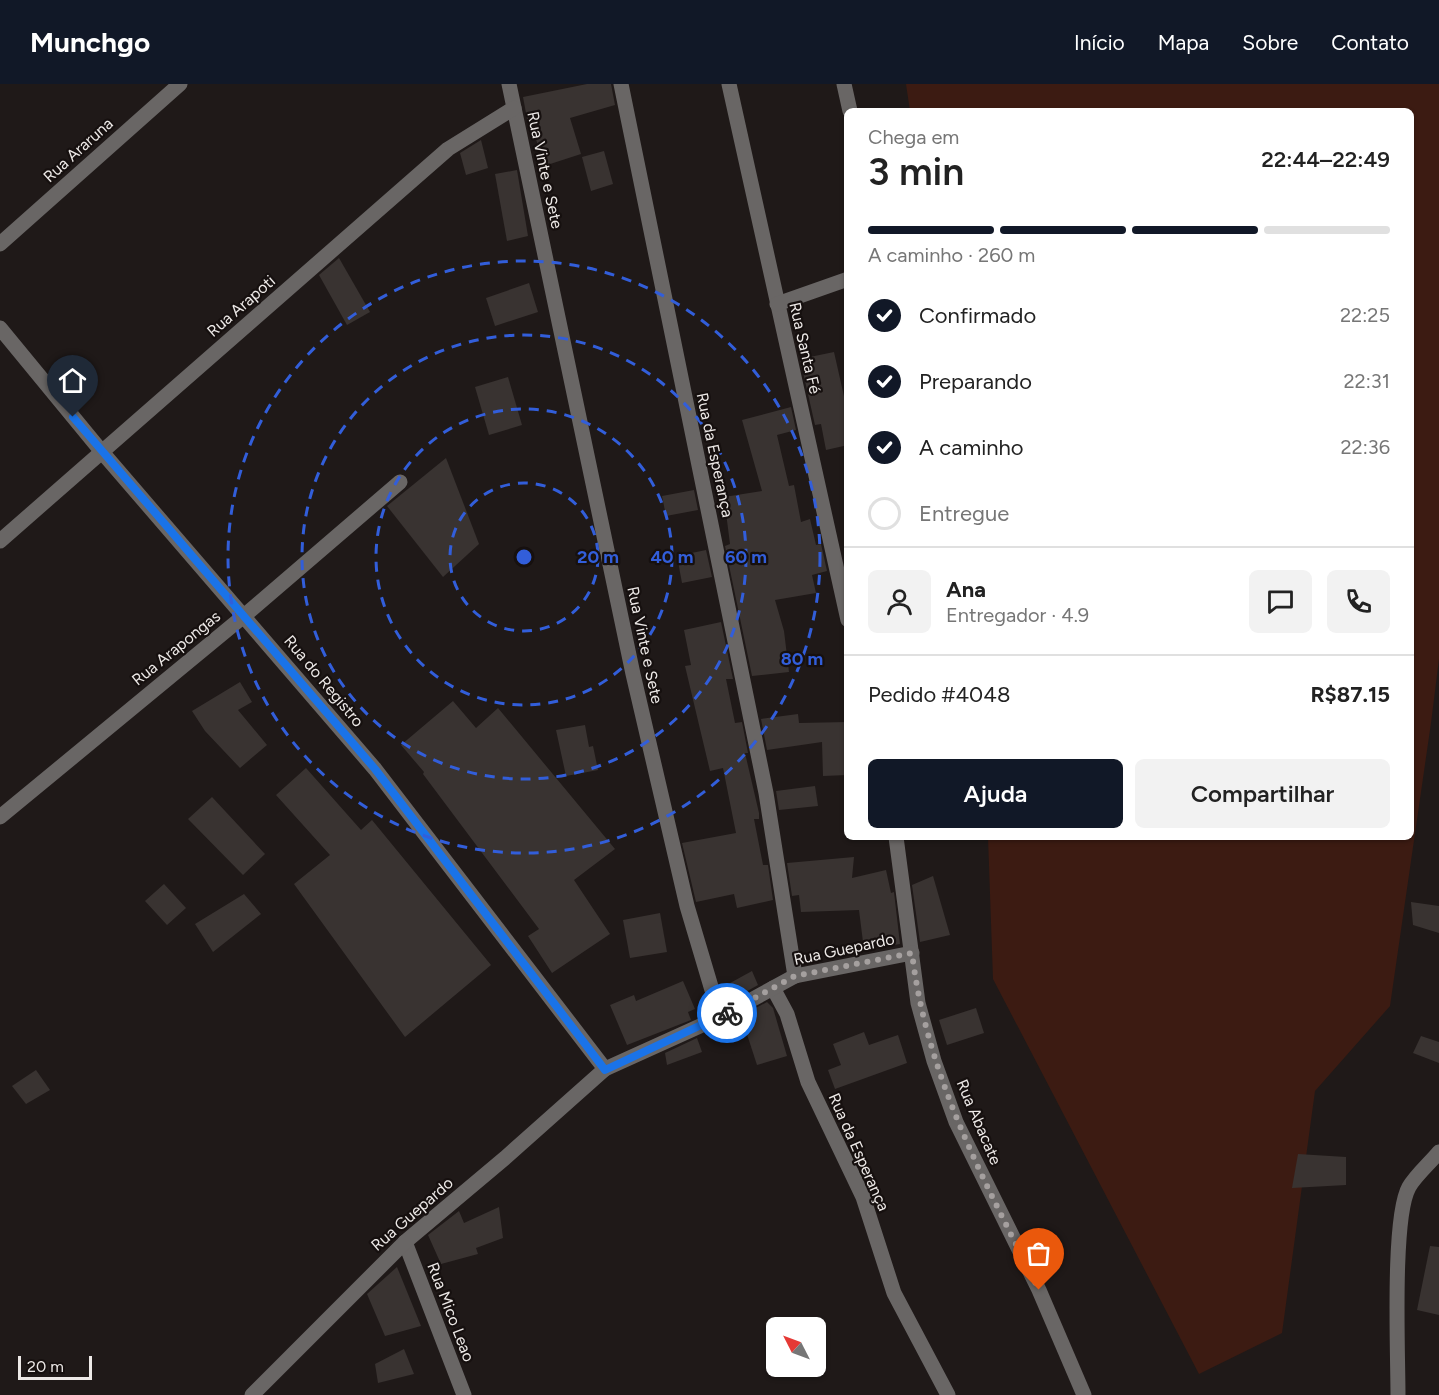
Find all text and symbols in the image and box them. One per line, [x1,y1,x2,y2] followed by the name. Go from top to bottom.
[30,25,150,59] text: Munchgo
[1074,30,1125,55] text: Início
[1158,30,1209,55] text: Mapa
[1242,30,1298,55] text: Sobre
[1331,30,1409,55] text: Contato
[523,110,567,231] street label: Rua Vinte e Sete
[39,114,117,186] street label: Rua Araruna
[868,125,959,149] text: Chega em
[1261,146,1390,173] text: 22:44–22:49
[868,148,964,195] text: 3 min
[868,243,1035,267] text: A caminho · 260 m
[203,271,279,341] street label: Rua Arapoti
[868,299,901,332] icon: check
[785,300,825,396] street label: Rua Santa Fé
[919,302,1036,329] text: Confirmado
[1340,303,1390,327] text: 22:25
[47,355,98,417] pin
[56,364,89,397] icon: home
[868,365,901,398] icon: check
[919,368,1032,395] text: Preparando
[1343,369,1390,393] text: 22:31
[693,391,737,519] street label: Rua da Esperança
[868,431,901,464] icon: check
[919,434,1024,461] text: A caminho
[1340,435,1390,459] text: 22:36
[919,500,1009,527] text: Entregue
[577,546,619,568] text: 20 m
[650,546,694,568] text: 40 m
[725,546,767,568] text: 60 m
[514,547,534,567] centre of rings
[868,570,931,633] button: person
[1249,570,1312,633] button: chat
[1327,570,1390,633] button: phone
[946,576,986,603] text: Ana
[623,585,667,706] street label: Rua Vinte e Sete
[946,603,1089,627] text: Entregador · 4.9
[128,607,224,689] street label: Rua Arapongas
[280,631,368,731] street label: Rua do Registro
[781,648,823,670] text: 80 m
[868,681,1010,708] text: Pedido #4048
[1310,681,1390,708] text: R$87.15
[868,759,1123,828] button: Ajuda
[1135,759,1390,828] button: Compartilhar
[792,929,896,969] street label: Rua Guepardo
[697,983,757,1043] courier
[711,997,744,1030] icon: bike
[952,1076,1006,1168] street label: Rua Abacate
[824,1090,894,1214] street label: Rua da Esperança
[367,1173,457,1255] street label: Rua Guepardo
[1013,1228,1064,1290] pin
[1022,1237,1055,1270] icon: bag
[423,1260,479,1364] street label: Rua Mico Leao
[766,1317,826,1377] north arrow
[766,1317,826,1377] map controls
[18,1353,92,1380] scale bar
[27,1357,64,1376] text: 20 m

